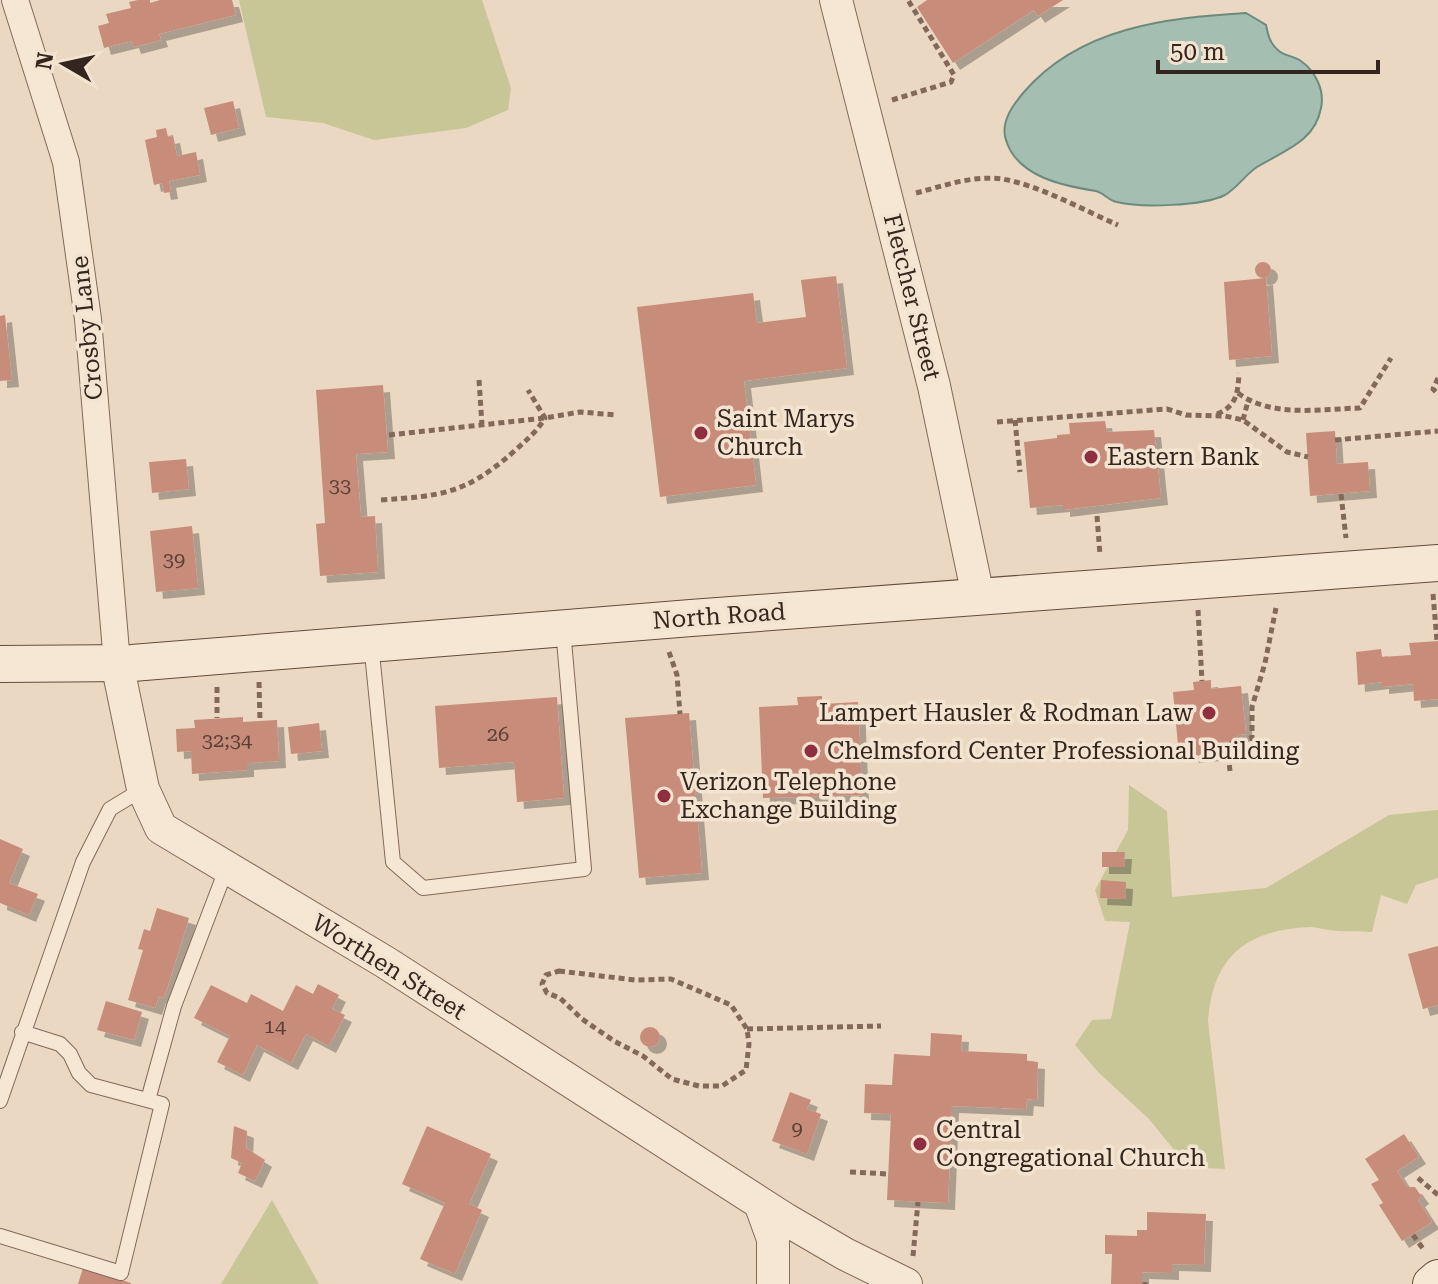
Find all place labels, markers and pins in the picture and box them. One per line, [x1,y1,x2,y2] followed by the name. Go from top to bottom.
[717,405,855,461] place label: Saint Marys Church
[692,424,710,442] marker: Saint Marys Church
[1107,443,1260,471] place label: Eastern Bank
[1082,448,1100,466] marker: Eastern Bank
[819,699,1193,727] place label: Lampert Hausler & Rodman Law
[1200,704,1218,722] marker: Lampert Hausler & Rodman Law
[827,737,1299,765] place label: Chelmsford Center Professional Building
[802,742,820,760] marker: Chelmsford Center Professional Building
[680,768,897,824] place label: Verizon Telephone Exchange Building
[655,787,673,805] marker: Verizon Telephone Exchange Building
[936,1116,1205,1172] place label: Central Congregational Church
[911,1135,929,1153] marker: Central Congregational Church

